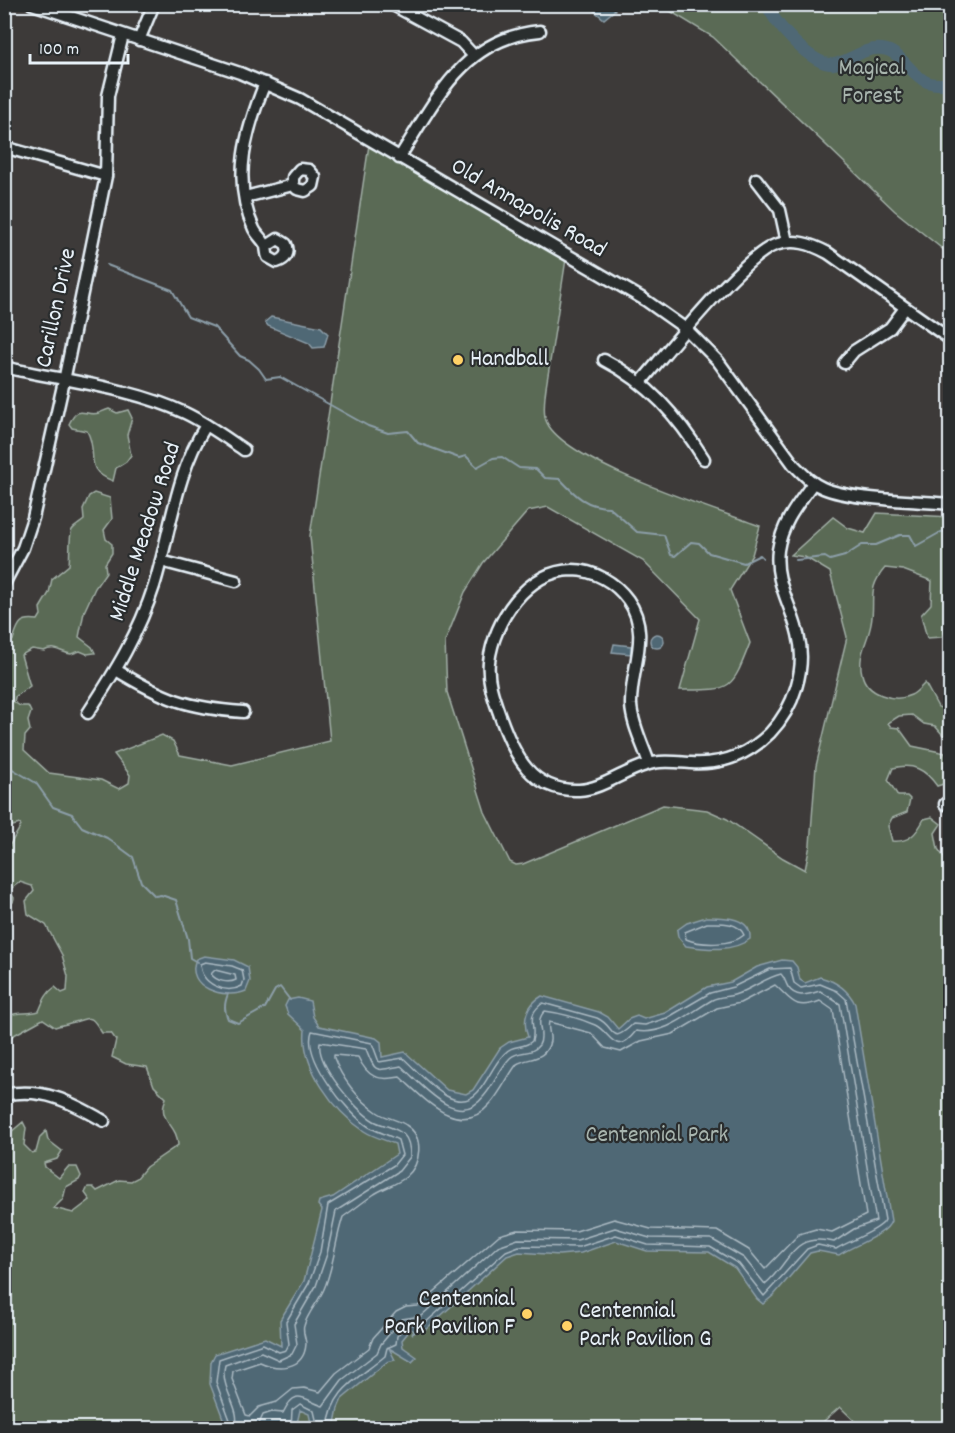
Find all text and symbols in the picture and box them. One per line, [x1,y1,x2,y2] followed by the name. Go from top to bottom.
[30,27,128,65] scale bar
[39,38,79,63] text: 100 m
[839,52,906,114] park label: Magical Forest
[444,151,612,267] street label: Old Annapolis Road
[28,245,86,371] street label: Carillon Drive
[470,343,549,377] place label: Handball
[451,353,465,367] marker: Handball
[101,438,191,626] street label: Middle Meadow Road
[586,1119,728,1153] park label: Centennial Park
[384,1283,515,1345] place label: Centennial Park Pavilion F
[579,1295,711,1357] place label: Centennial Park Pavilion G
[520,1307,534,1321] marker: Centennial Park Pavilion F
[560,1319,574,1333] marker: Centennial Park Pavilion G

